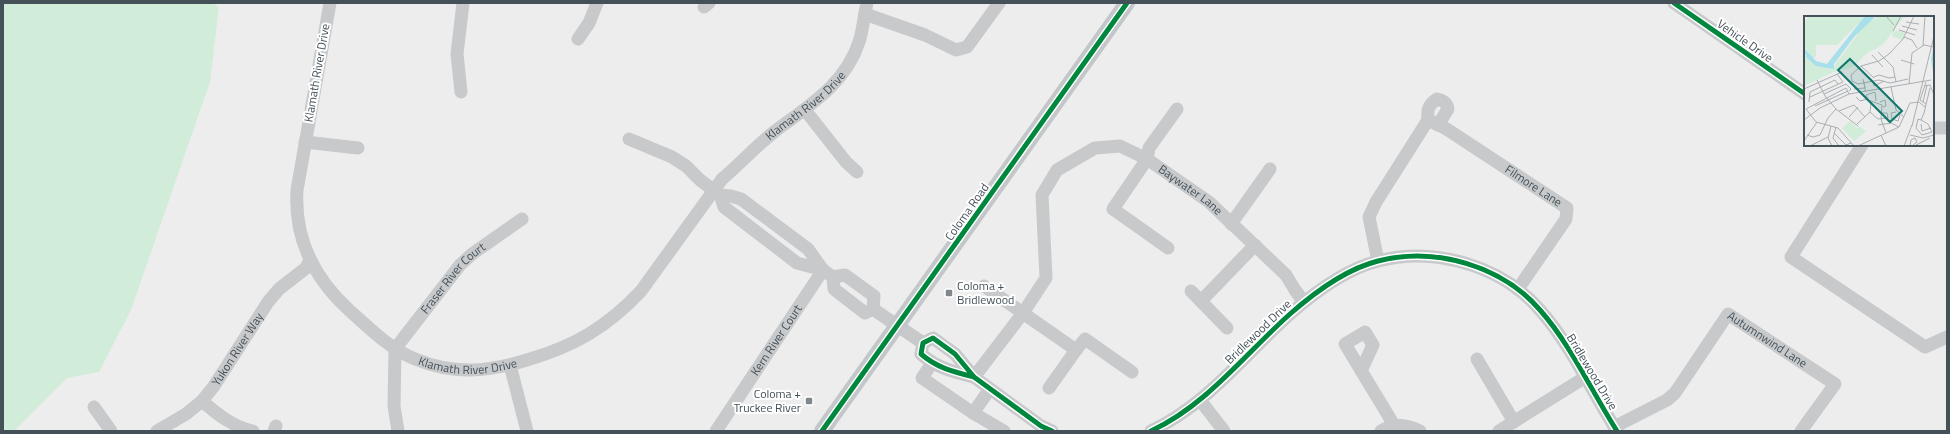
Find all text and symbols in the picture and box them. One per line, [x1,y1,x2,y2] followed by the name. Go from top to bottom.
[1713,14,1777,67] street label: Vehicle Drive
[1804,16,1934,146] inset map
[298,22,335,124] street label: Klamath River Drive
[761,67,850,145] street label: Klamath River Drive
[1155,160,1227,219] street label: Baywater Lane
[1501,160,1566,211] street label: Filmore Lane
[940,179,993,244] street label: Coloma Road
[415,237,490,318] street label: Fraser River Court
[957,276,1014,309] place label: Coloma + Bridlewood
[944,288,954,298] marker: Coloma + Bridlewood
[1220,295,1295,368] street label: Bridlewood Drive
[745,300,807,379] street label: Kern River Court
[1724,306,1811,372] street label: Autumnwind Lane
[206,308,268,390] street label: Yukon River Way
[1562,330,1623,414] street label: Bridlewood Drive
[416,351,519,379] street label: Klamath River Drive
[734,384,801,417] place label: Coloma + Truckee River
[804,396,814,406] marker: Coloma + Truckee River

